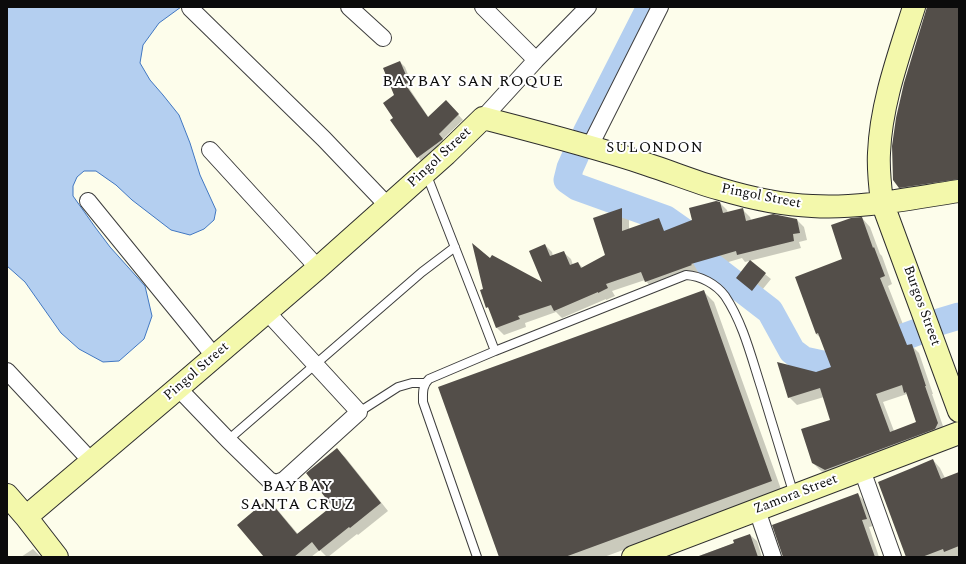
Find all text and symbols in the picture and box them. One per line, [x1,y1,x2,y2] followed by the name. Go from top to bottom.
[382,73,564,93] district label: BAYBAY SAN ROQUE
[405,124,475,192] street label: Pingol Street
[606,140,704,158] district label: SULONDON
[720,181,802,213] street label: Pingol Street
[899,264,943,348] street label: Burgos Street
[161,339,233,405] street label: Pingol Street
[752,471,840,519] street label: Zamora Street
[241,478,355,516] district label: BAYBAY SANTA CRUZ

